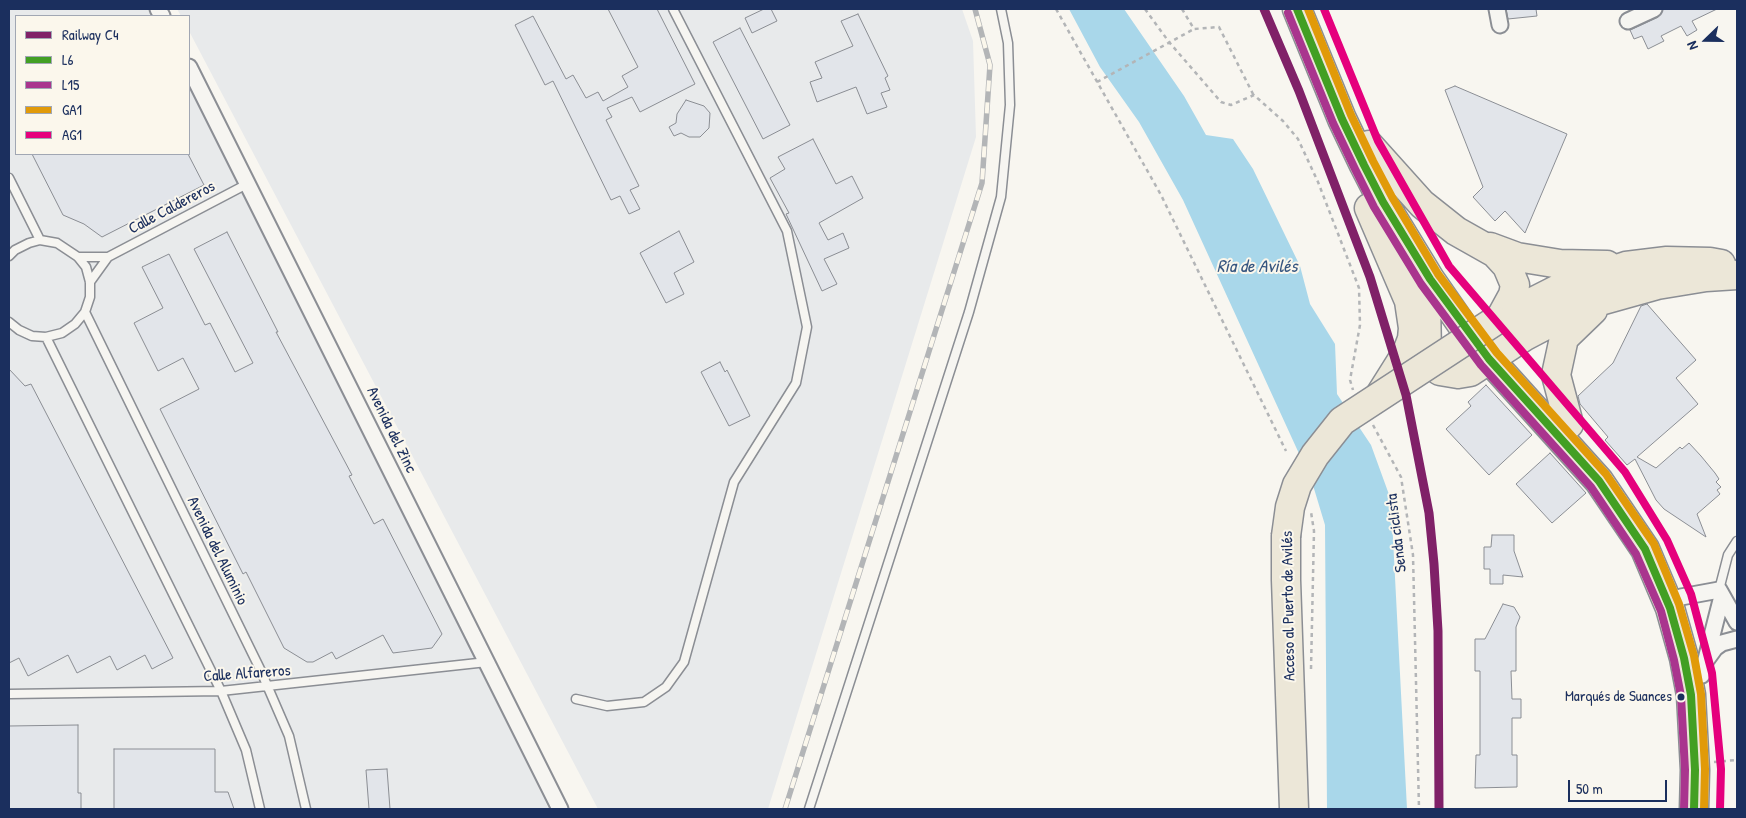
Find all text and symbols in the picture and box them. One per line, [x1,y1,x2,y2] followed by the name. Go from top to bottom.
[15,15,190,155] legend
[1681,15,1731,65] north arrow
[62,24,119,45] text: Railway C4
[1681,39,1702,53] text: N
[62,49,74,70] text: L6
[62,74,79,95] text: L15
[62,99,82,120] text: GA1
[62,124,82,145] text: AG1
[125,177,219,239] street label: Calle Caldereros
[1217,256,1297,278] water label: Ría de Avilés
[362,384,420,476] street label: Avenida del Zinc
[1383,493,1411,573] street label: Senda ciclista
[182,494,252,608] street label: Avenida del Aluminio
[1278,531,1300,681] street label: Acceso al Puerto de Avilés
[203,661,291,687] street label: Calle Alfareros
[1565,688,1672,706] place label: Marqués de Suances
[1676,692,1686,702] marker: Marqués de Suances
[1571,770,1670,802] scale bar
[1576,778,1603,799] text: 50 m

